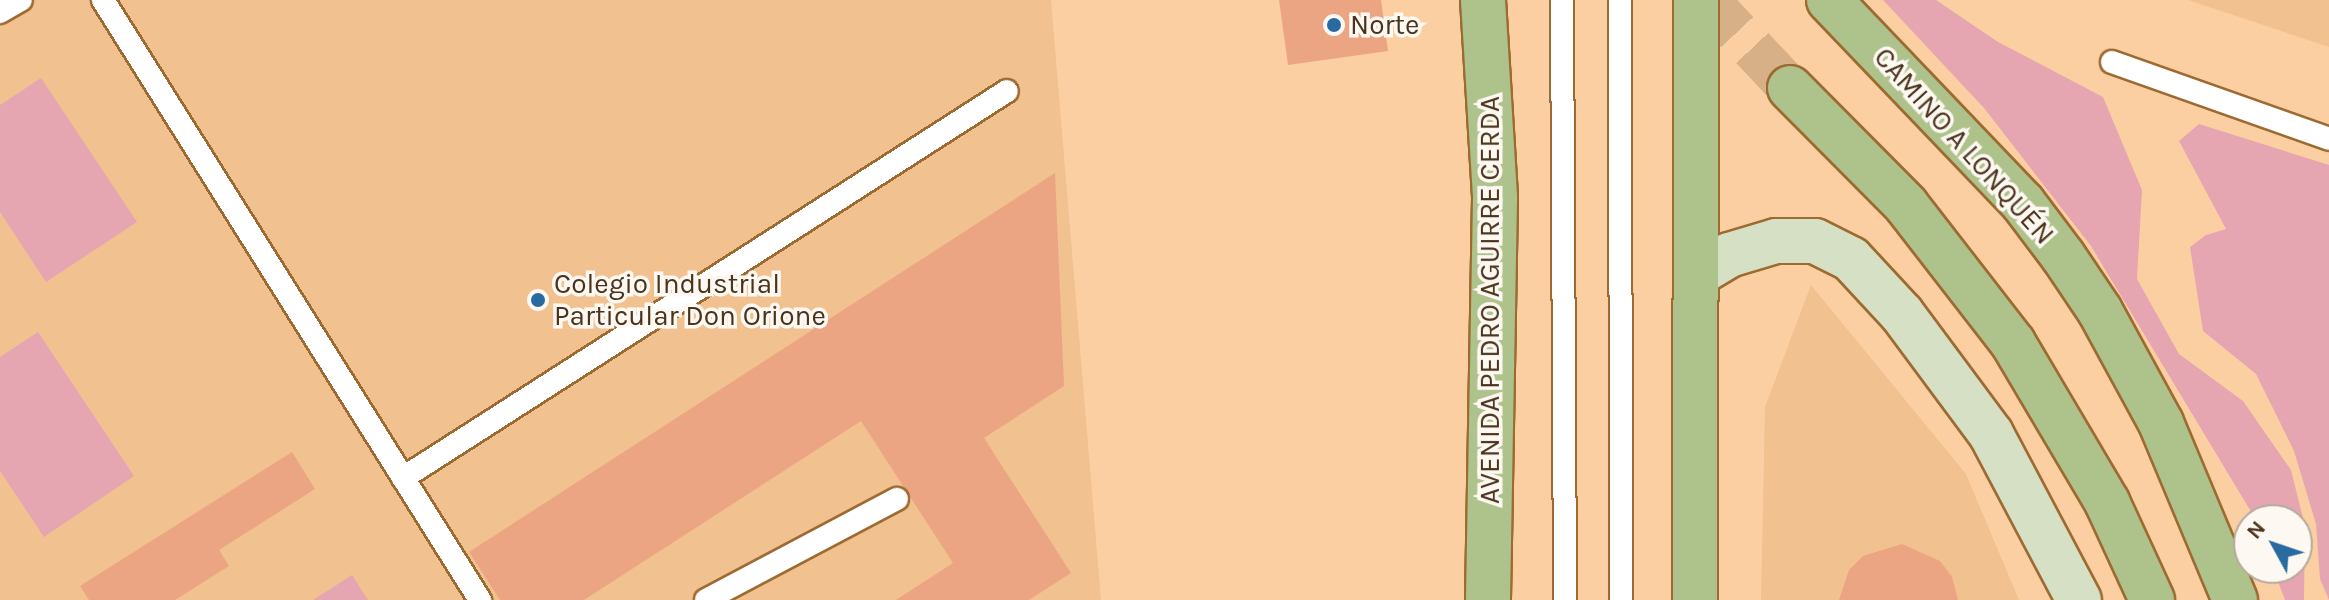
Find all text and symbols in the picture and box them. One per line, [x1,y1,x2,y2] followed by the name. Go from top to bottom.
[1350,8,1419,42] place label: Norte
[1325,16,1343,34] marker: Norte
[1867,41,2061,251] street label: CAMINO A LONQUÉN
[1473,96,1507,504] street label: AVENIDA PEDRO AGUIRRE CERDA
[554,267,826,333] place label: Colegio Industrial Particular Don Orione
[529,291,547,309] marker: Colegio Industrial Particular Don Orione
[2233,504,2313,584] north arrow
[2241,515,2271,544] text: N

